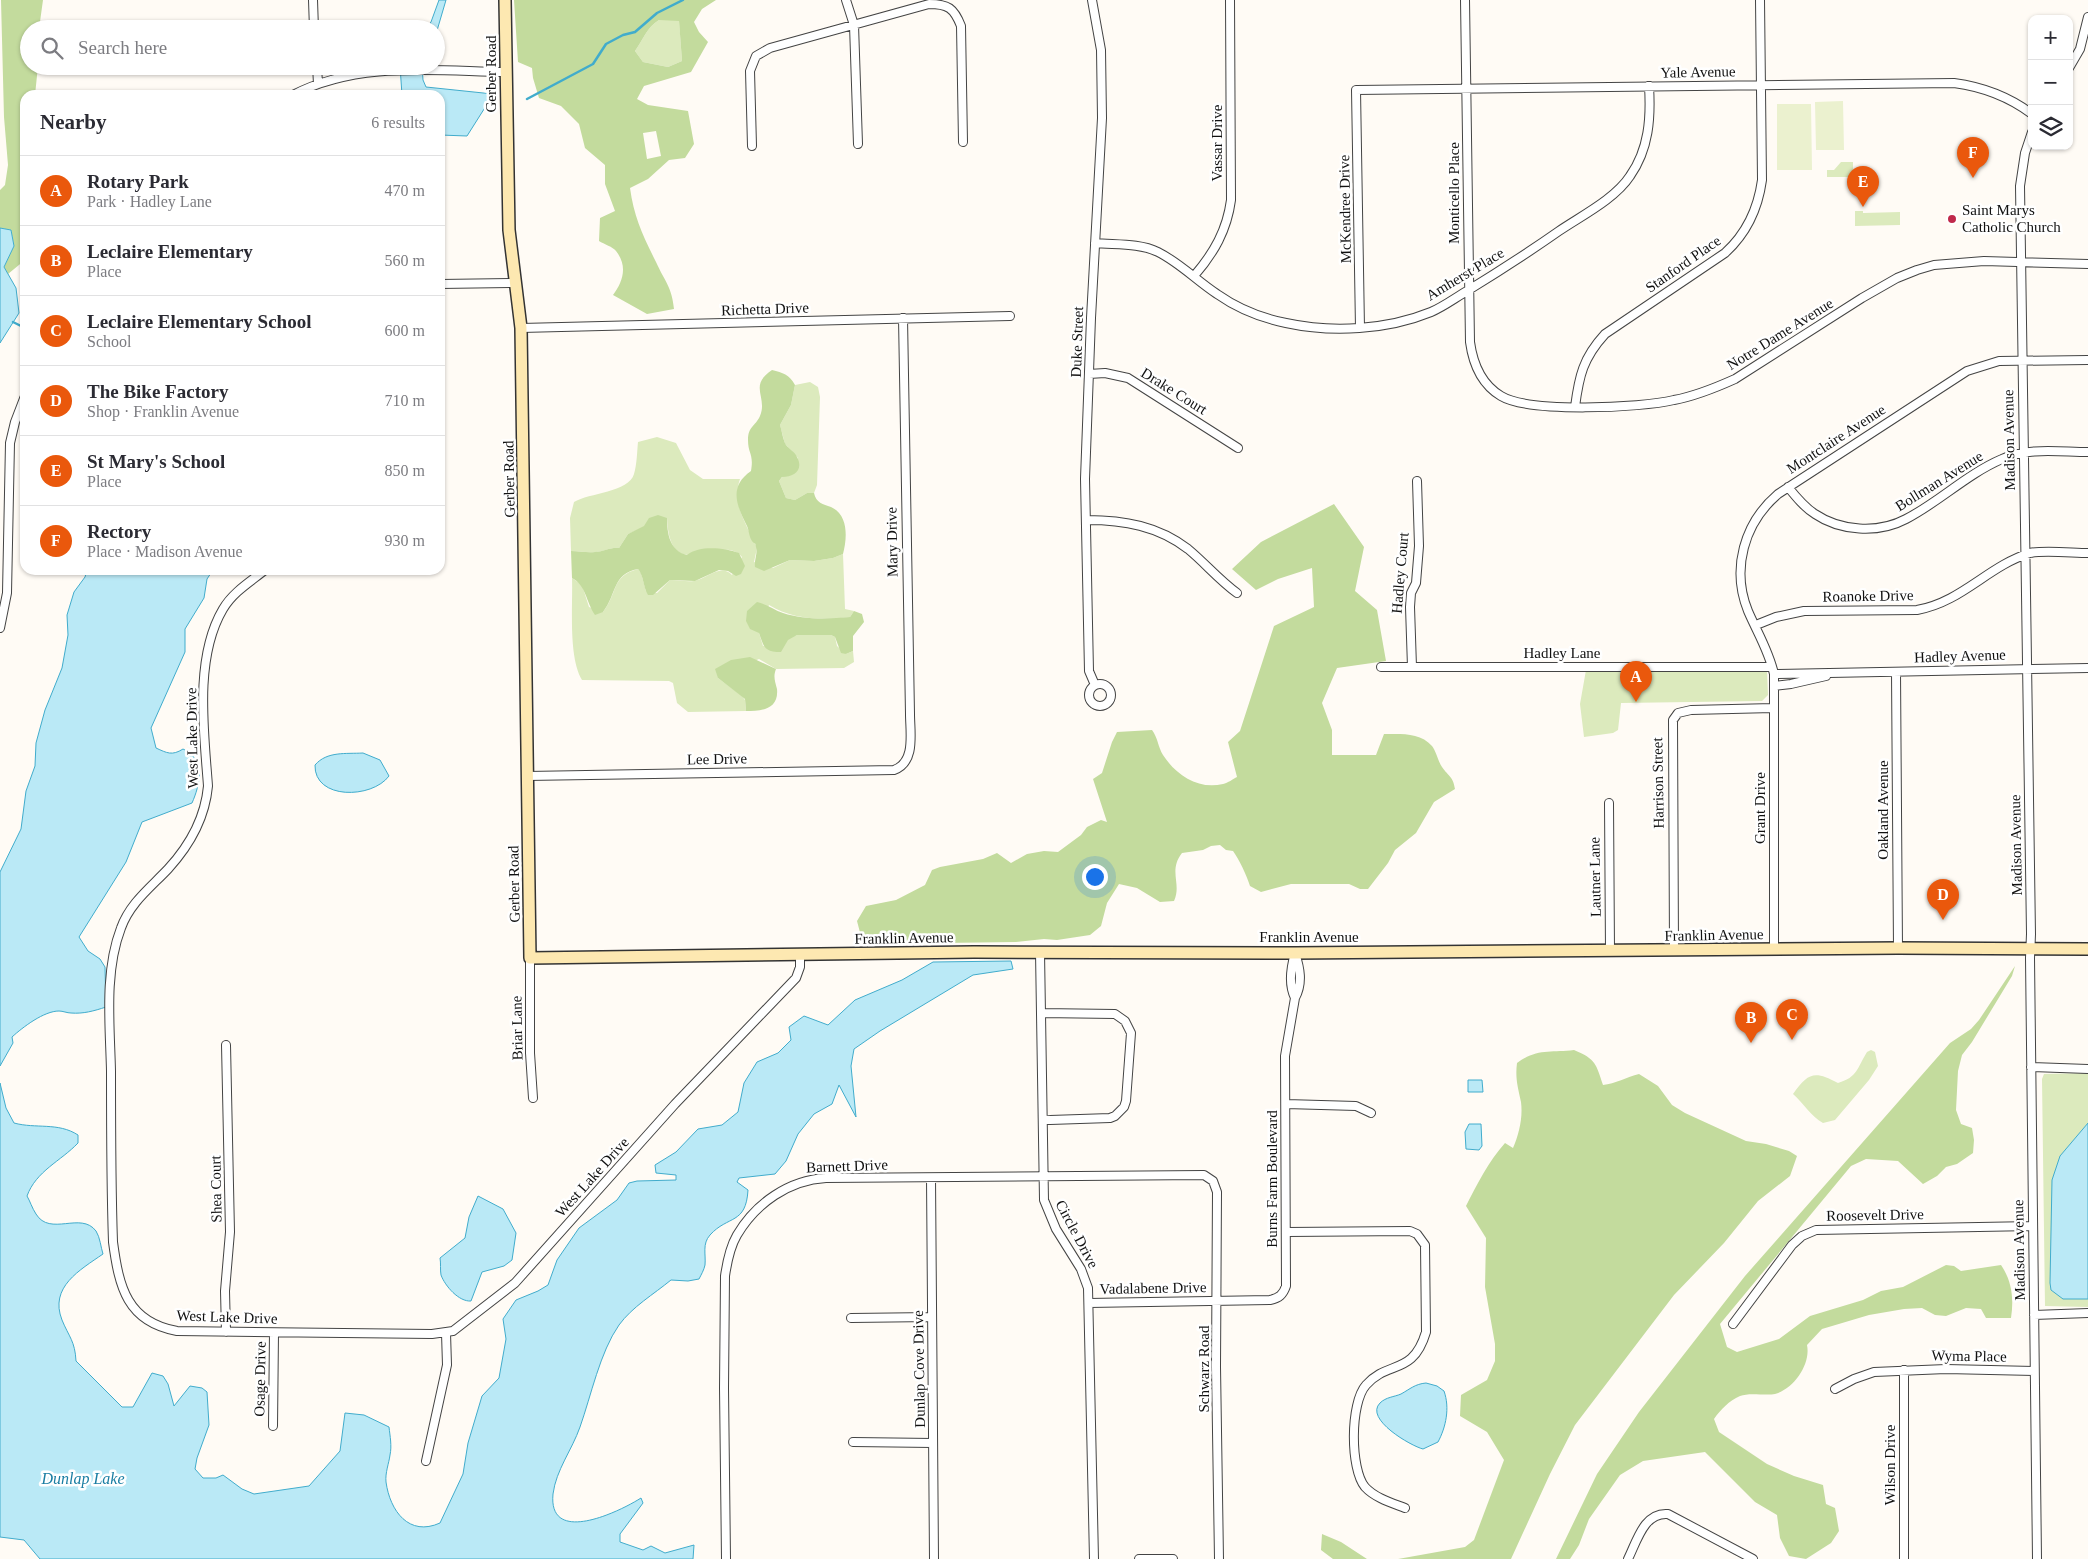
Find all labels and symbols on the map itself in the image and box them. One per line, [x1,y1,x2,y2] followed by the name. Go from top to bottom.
[483,35,499,113] street label: Gerber Road
[1660,63,1736,81] street label: Yale Avenue
[1209,104,1225,182] street label: Vassar Drive
[1957,137,1989,178] pin: F
[1446,142,1462,244] street label: Monticello Place
[1336,154,1354,263] street label: McKendree Drive
[1847,166,1879,207] pin: E
[1962,202,2061,235] place label: Saint Marys Catholic Church
[1946,213,1958,225] marker: Saint Marys Catholic Church
[1642,232,1724,296] street label: Stanford Place
[1423,244,1507,303] street label: Amherst Place
[1724,295,1836,373] street label: Notre Dame Avenue
[721,299,810,319] street label: Richetta Drive
[1068,305,1086,378] street label: Duke Street
[1138,364,1211,418] street label: Drake Court
[2000,389,2018,491] street label: Madison Avenue
[1784,401,1889,477] street label: Montclaire Avenue
[500,440,518,518] street label: Gerber Road
[1892,448,1986,514] street label: Bollman Avenue
[883,506,901,577] street label: Mary Drive
[1388,531,1412,614] street label: Hadley Court
[1822,587,1914,605] street label: Roanoke Drive
[1523,645,1601,661] street label: Hadley Lane
[1914,646,2006,666] street label: Hadley Avenue
[1620,661,1652,702] pin: A
[183,687,201,789] street label: West Lake Drive
[1649,736,1667,829] street label: Harrison Street
[687,750,748,768] street label: Lee Drive
[1875,760,1891,860] street label: Oakland Avenue
[1752,772,1768,844] street label: Grant Drive
[2007,794,2025,896] street label: Madison Avenue
[1586,836,1604,917] street label: Lautner Lane
[505,845,523,923] street label: Gerber Road
[1082,864,1108,890] your location
[1927,879,1959,920] pin: D
[1664,926,1764,944] street label: Franklin Avenue
[854,929,954,947] street label: Franklin Avenue
[1259,929,1359,945] street label: Franklin Avenue
[508,995,526,1060] street label: Briar Lane
[1776,999,1808,1040] pin: C
[1735,1002,1767,1043] pin: B
[1264,1110,1280,1248] street label: Burns Farm Boulevard
[552,1134,632,1220] street label: West Lake Drive
[207,1154,225,1223] street label: Shea Court
[806,1157,889,1175] street label: Barnett Drive
[1052,1197,1102,1271] street label: Circle Drive
[2010,1199,2028,1301] street label: Madison Avenue
[1826,1206,1924,1224] street label: Roosevelt Drive
[1099,1279,1207,1297] street label: Vadalabene Drive
[176,1307,278,1327] street label: West Lake Drive
[910,1310,928,1428] street label: Dunlap Cove Drive
[1196,1325,1212,1413] street label: Schwarz Road
[251,1341,269,1417] street label: Osage Drive
[1931,1347,2007,1365] street label: Wyma Place
[1882,1424,1898,1505] street label: Wilson Drive
[40,1470,125,1488] water label: Dunlap Lake

